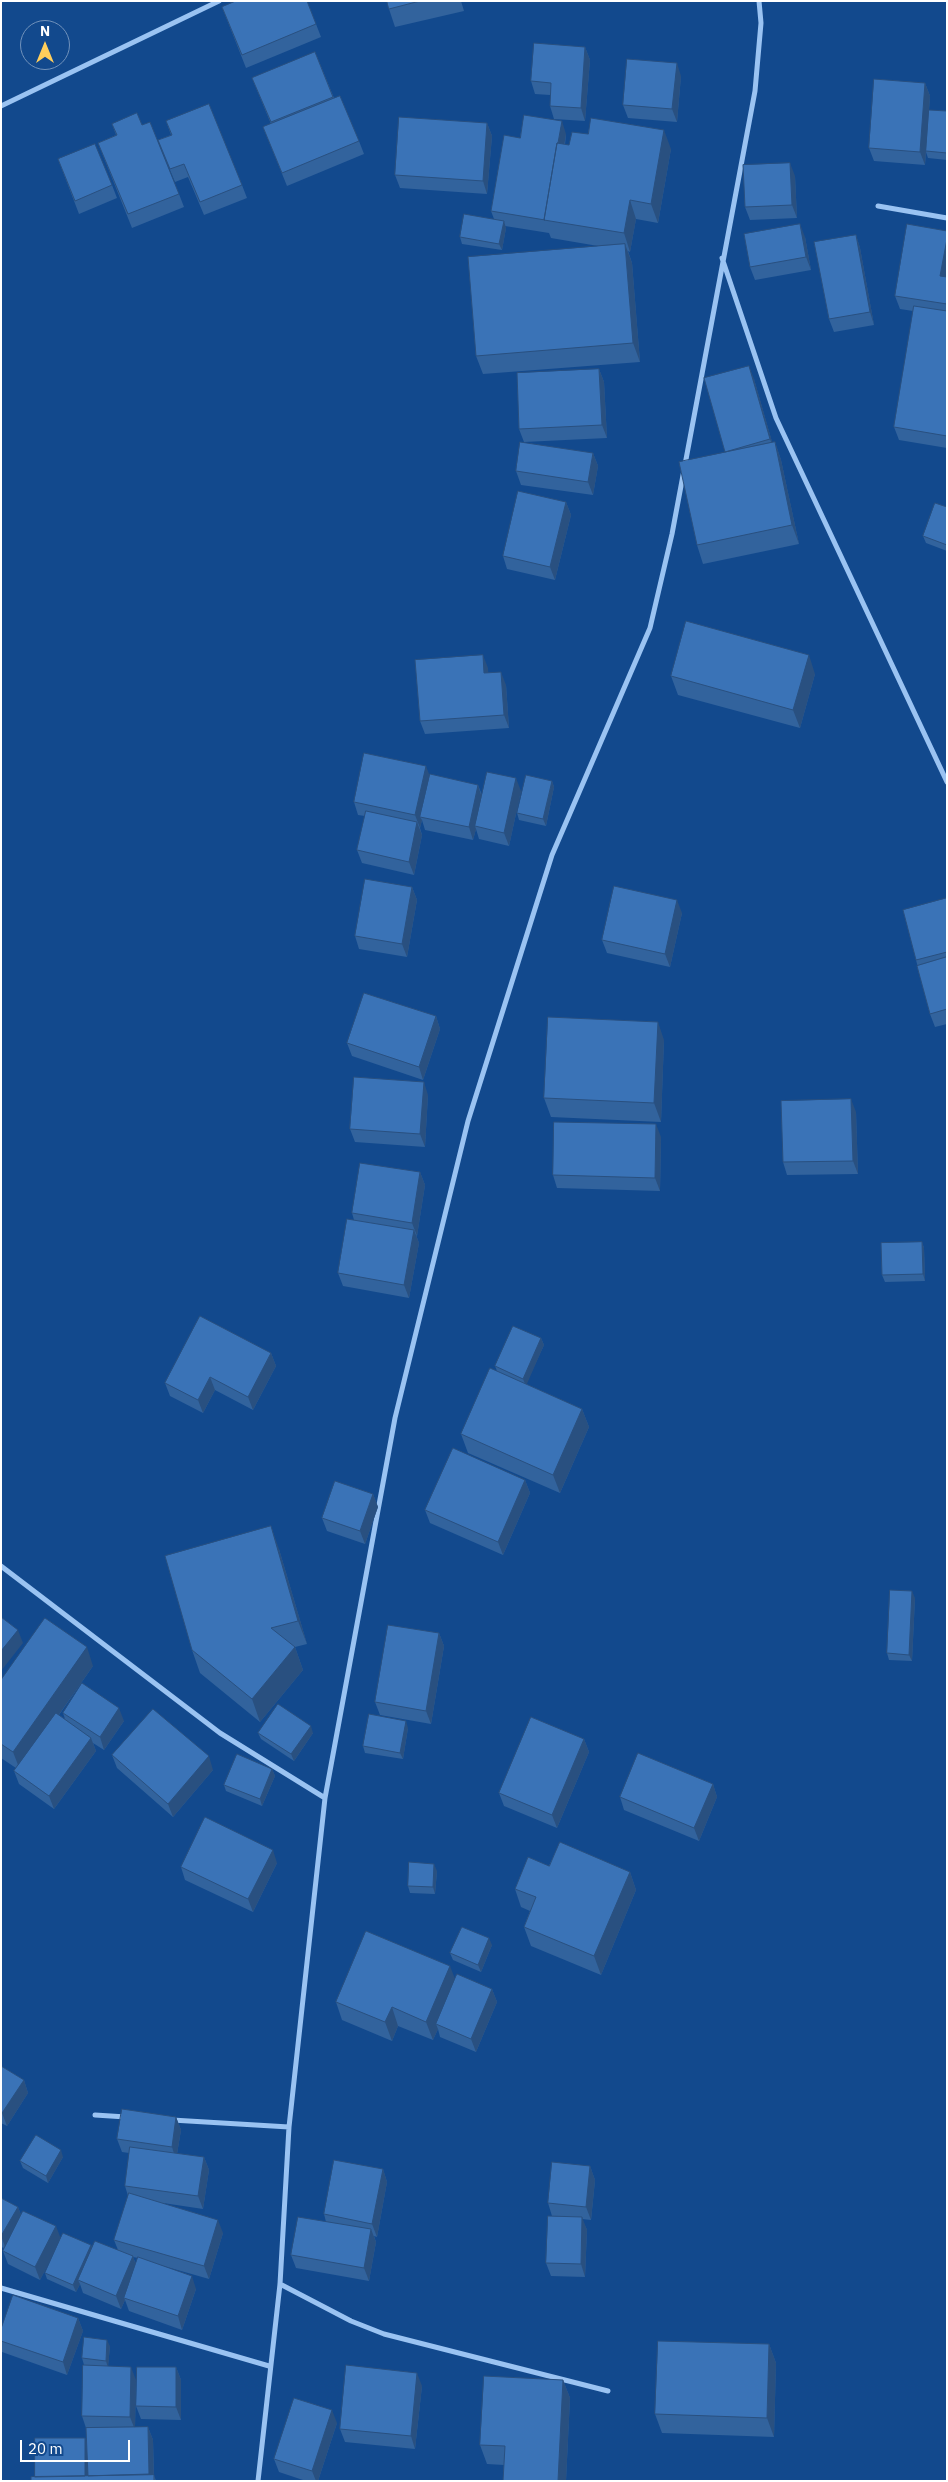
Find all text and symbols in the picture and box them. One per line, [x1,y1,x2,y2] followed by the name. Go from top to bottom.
[20,20,70,70] north arrow
[40,22,50,40] text: N
[22,2430,132,2462] scale bar
[28,2439,63,2458] text: 20 m

